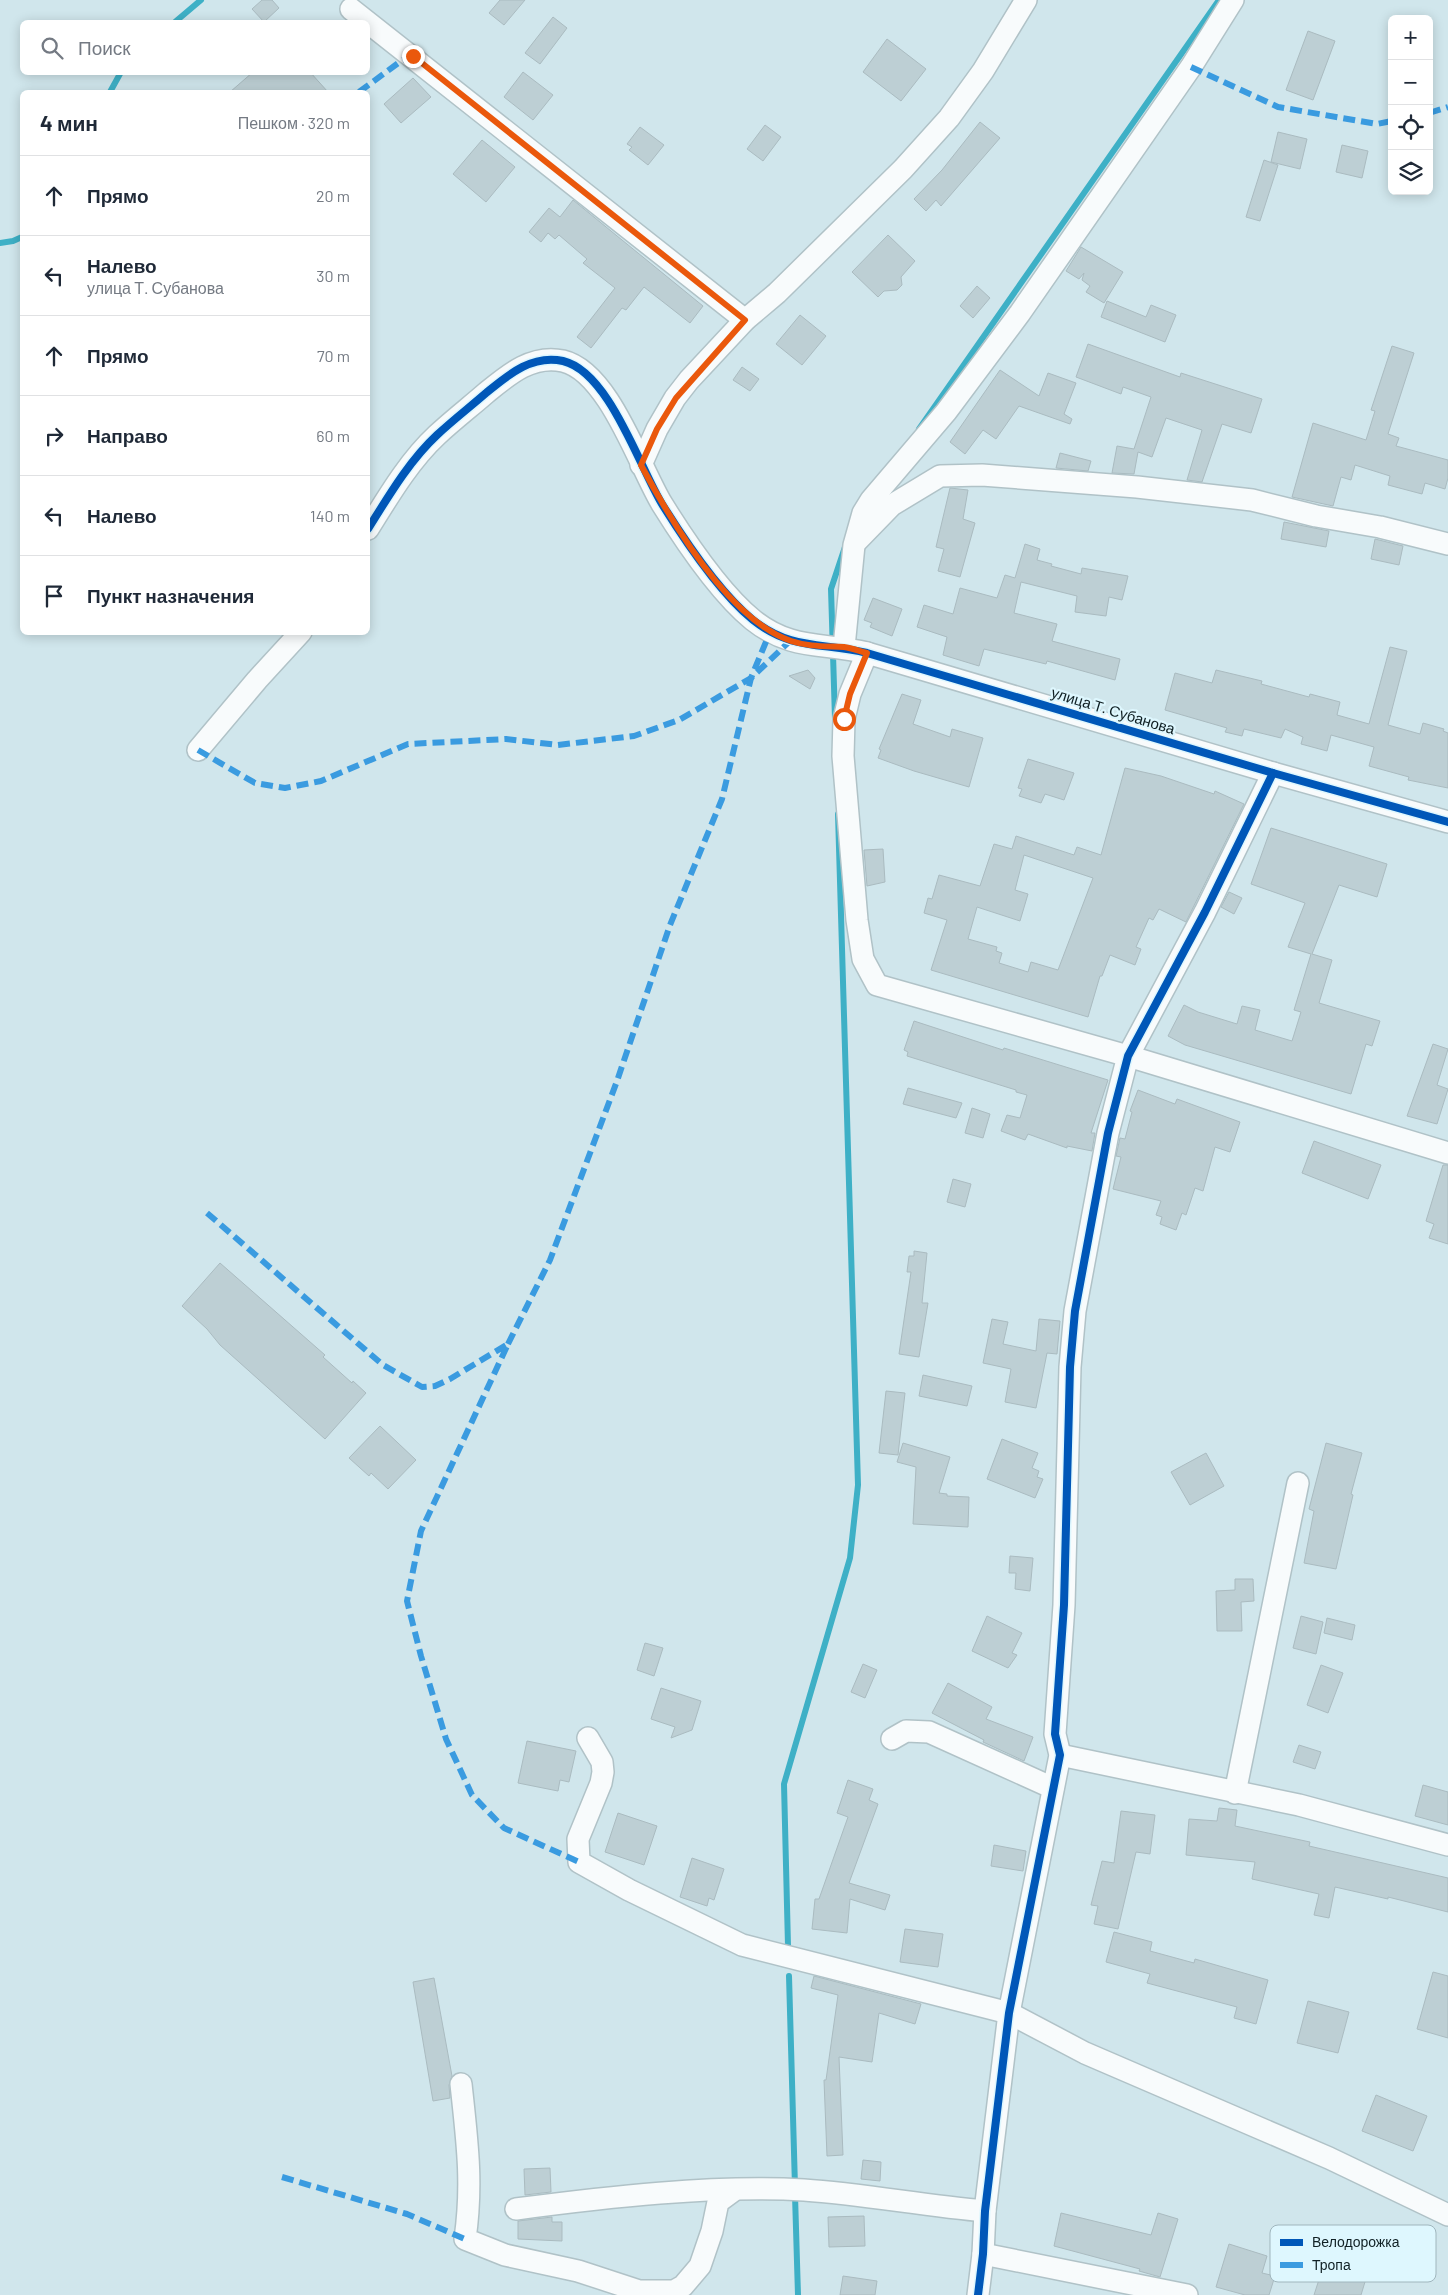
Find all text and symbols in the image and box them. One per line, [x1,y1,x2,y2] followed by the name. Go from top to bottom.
[1388,15,1433,195] map controls
[1388,15,1433,60] button: +
[20,20,370,75] search box
[38,34,66,62] icon: search
[78,36,131,59] text: Поиск
[402,45,425,68] route end
[1388,60,1433,105] button: −
[1388,105,1433,150] button: locate
[40,110,98,135] text: 4 мин
[238,113,350,132] text: Пешком · 320 m
[1388,150,1433,195] button: layers
[40,182,68,210] icon: ahead
[87,184,149,207] text: Прямо
[316,186,350,205] text: 20 m
[87,254,157,277] text: Налево
[40,262,68,290] icon: left
[316,266,350,285] text: 30 m
[87,278,224,297] text: улица Т. Субанова
[40,342,68,370] icon: ahead
[87,344,149,367] text: Прямо
[317,346,350,365] text: 70 m
[40,422,68,450] icon: right
[87,424,168,447] text: Направо
[316,426,350,445] text: 60 m
[40,502,68,530] icon: left
[87,504,157,527] text: Налево
[310,506,350,525] text: 140 m
[40,582,68,610] icon: arrive
[87,584,254,607] text: Пункт назначения
[1049,683,1178,738] street label: улица Т. Субанова
[833,708,856,731] route start
[1270,2225,1436,2282] legend
[1312,2233,1400,2250] text: Велодорожка
[1312,2256,1351,2273] text: Тропа

